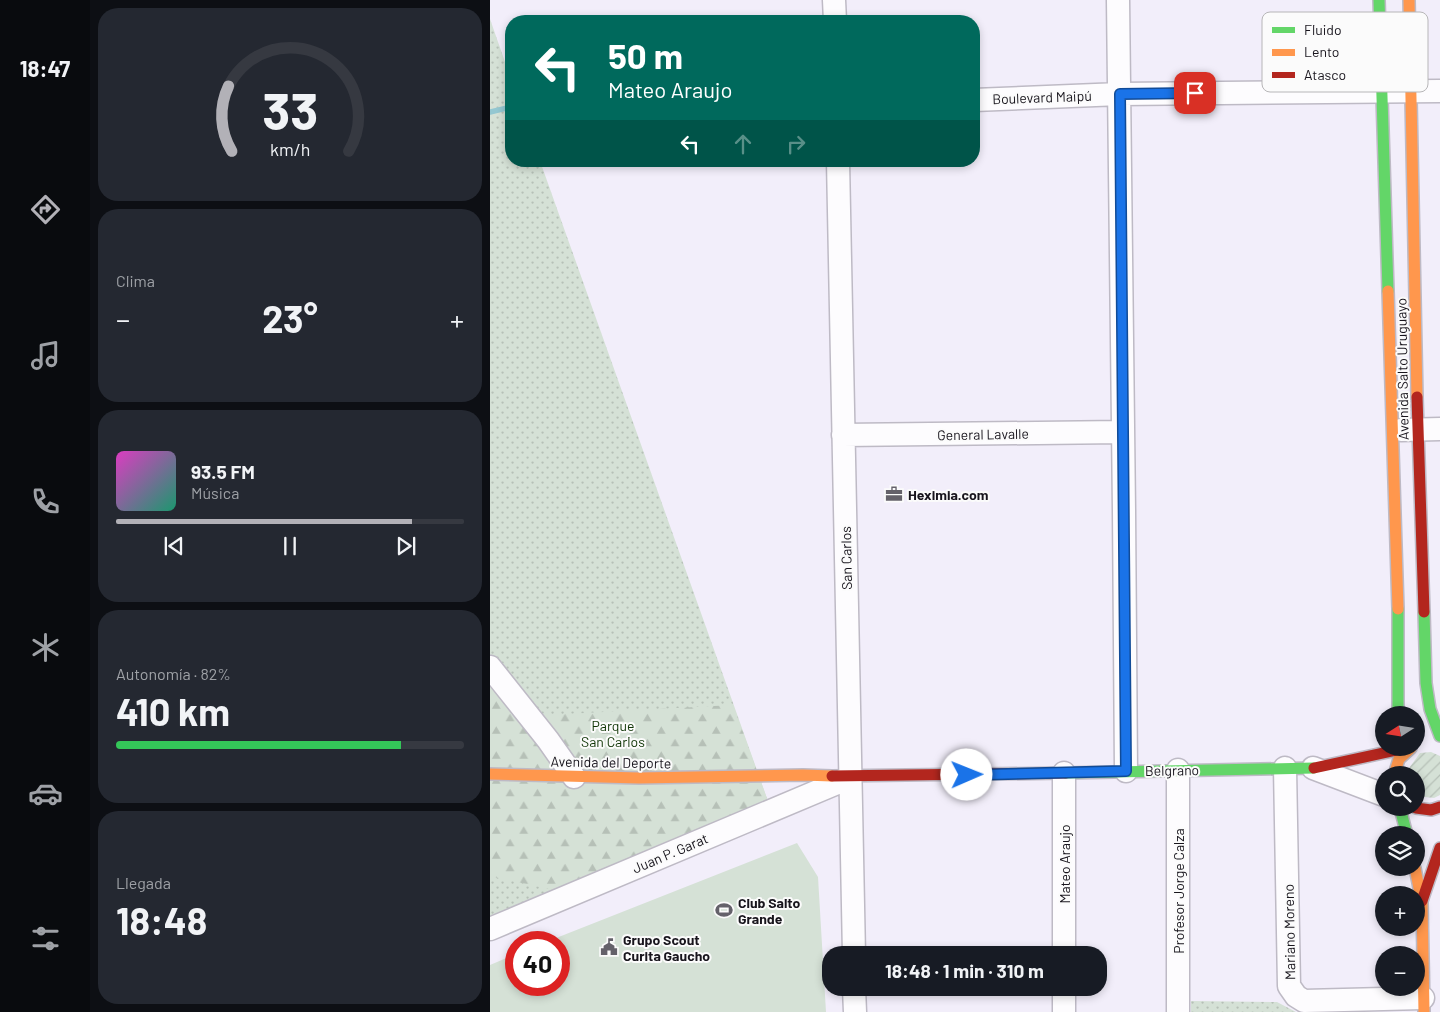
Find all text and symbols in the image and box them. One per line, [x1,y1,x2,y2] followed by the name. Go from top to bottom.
[1262,12,1428,92] legend
[1304,21,1342,38] text: Fluido
[608,34,683,76] text: 50 m
[525,35,590,100] icon: left
[1304,43,1339,60] text: Lento
[20,55,70,81] text: 18:47
[1304,66,1346,83] text: Atasco
[1174,72,1216,114] pin
[608,76,732,102] text: Mateo Araujo
[262,78,318,140] text: 33
[1181,79,1209,107] icon: arrive
[992,87,1092,107] street label: Boulevard Maipú
[676,130,704,158] icon: left
[729,130,757,158] icon: ahead
[782,130,810,158] icon: right
[270,138,310,160] text: km/h
[28,192,63,227] icon: directions
[116,271,155,290] text: Clima
[262,295,318,341] text: 23°
[1392,298,1412,440] street label: Avenida Salto Uruguayo
[116,302,130,336] text: −
[450,302,464,336] text: +
[28,338,63,373] icon: music
[937,425,1029,443] street label: General Lavalle
[191,460,255,483] text: 93.5 FM
[191,483,239,502] text: Música
[28,484,63,519] icon: phone
[884,484,904,504] office icon: Heximia.com
[908,486,989,503] place label: Heximia.com
[837,526,855,590] street label: San Carlos
[160,532,188,560] icon: previous
[276,532,304,560] icon: pause
[392,532,420,560] icon: next
[28,630,63,665] icon: climate
[116,664,231,683] text: Autonomía · 82%
[116,688,230,734] text: 410 km
[1375,706,1425,756] north arrow
[1375,706,1425,996] map controls
[581,717,645,750] park label: Parque San Carlos
[940,748,992,800] position arrow
[550,752,672,772] street label: Avenida del Deporte
[1145,761,1199,779] street label: Belgrano
[1375,766,1425,816] button: search
[28,776,63,811] icon: car
[1056,824,1073,904] street label: Mateo Araujo
[1375,826,1425,876] button: layers
[1170,828,1187,954] street label: Profesor Jorge Calza
[630,829,710,877] street label: Juan P. Garat
[116,873,171,892] text: Llegada
[1280,884,1298,980] street label: Mariano Moreno
[1375,886,1425,936] button: +
[738,894,801,927] place label: Club Salto Grande
[116,897,207,943] text: 18:48
[714,900,734,920] sports icon: Club Salto Grande
[28,921,63,956] icon: filters
[505,931,570,996] speed limit sign: 40
[623,931,710,964] place label: Grupo Scout Curita Gaucho
[599,937,619,957] public building icon: Grupo Scout Curita Gaucho
[1375,946,1425,996] button: −
[885,959,1044,982] text: 18:48 · 1 min · 310 m

